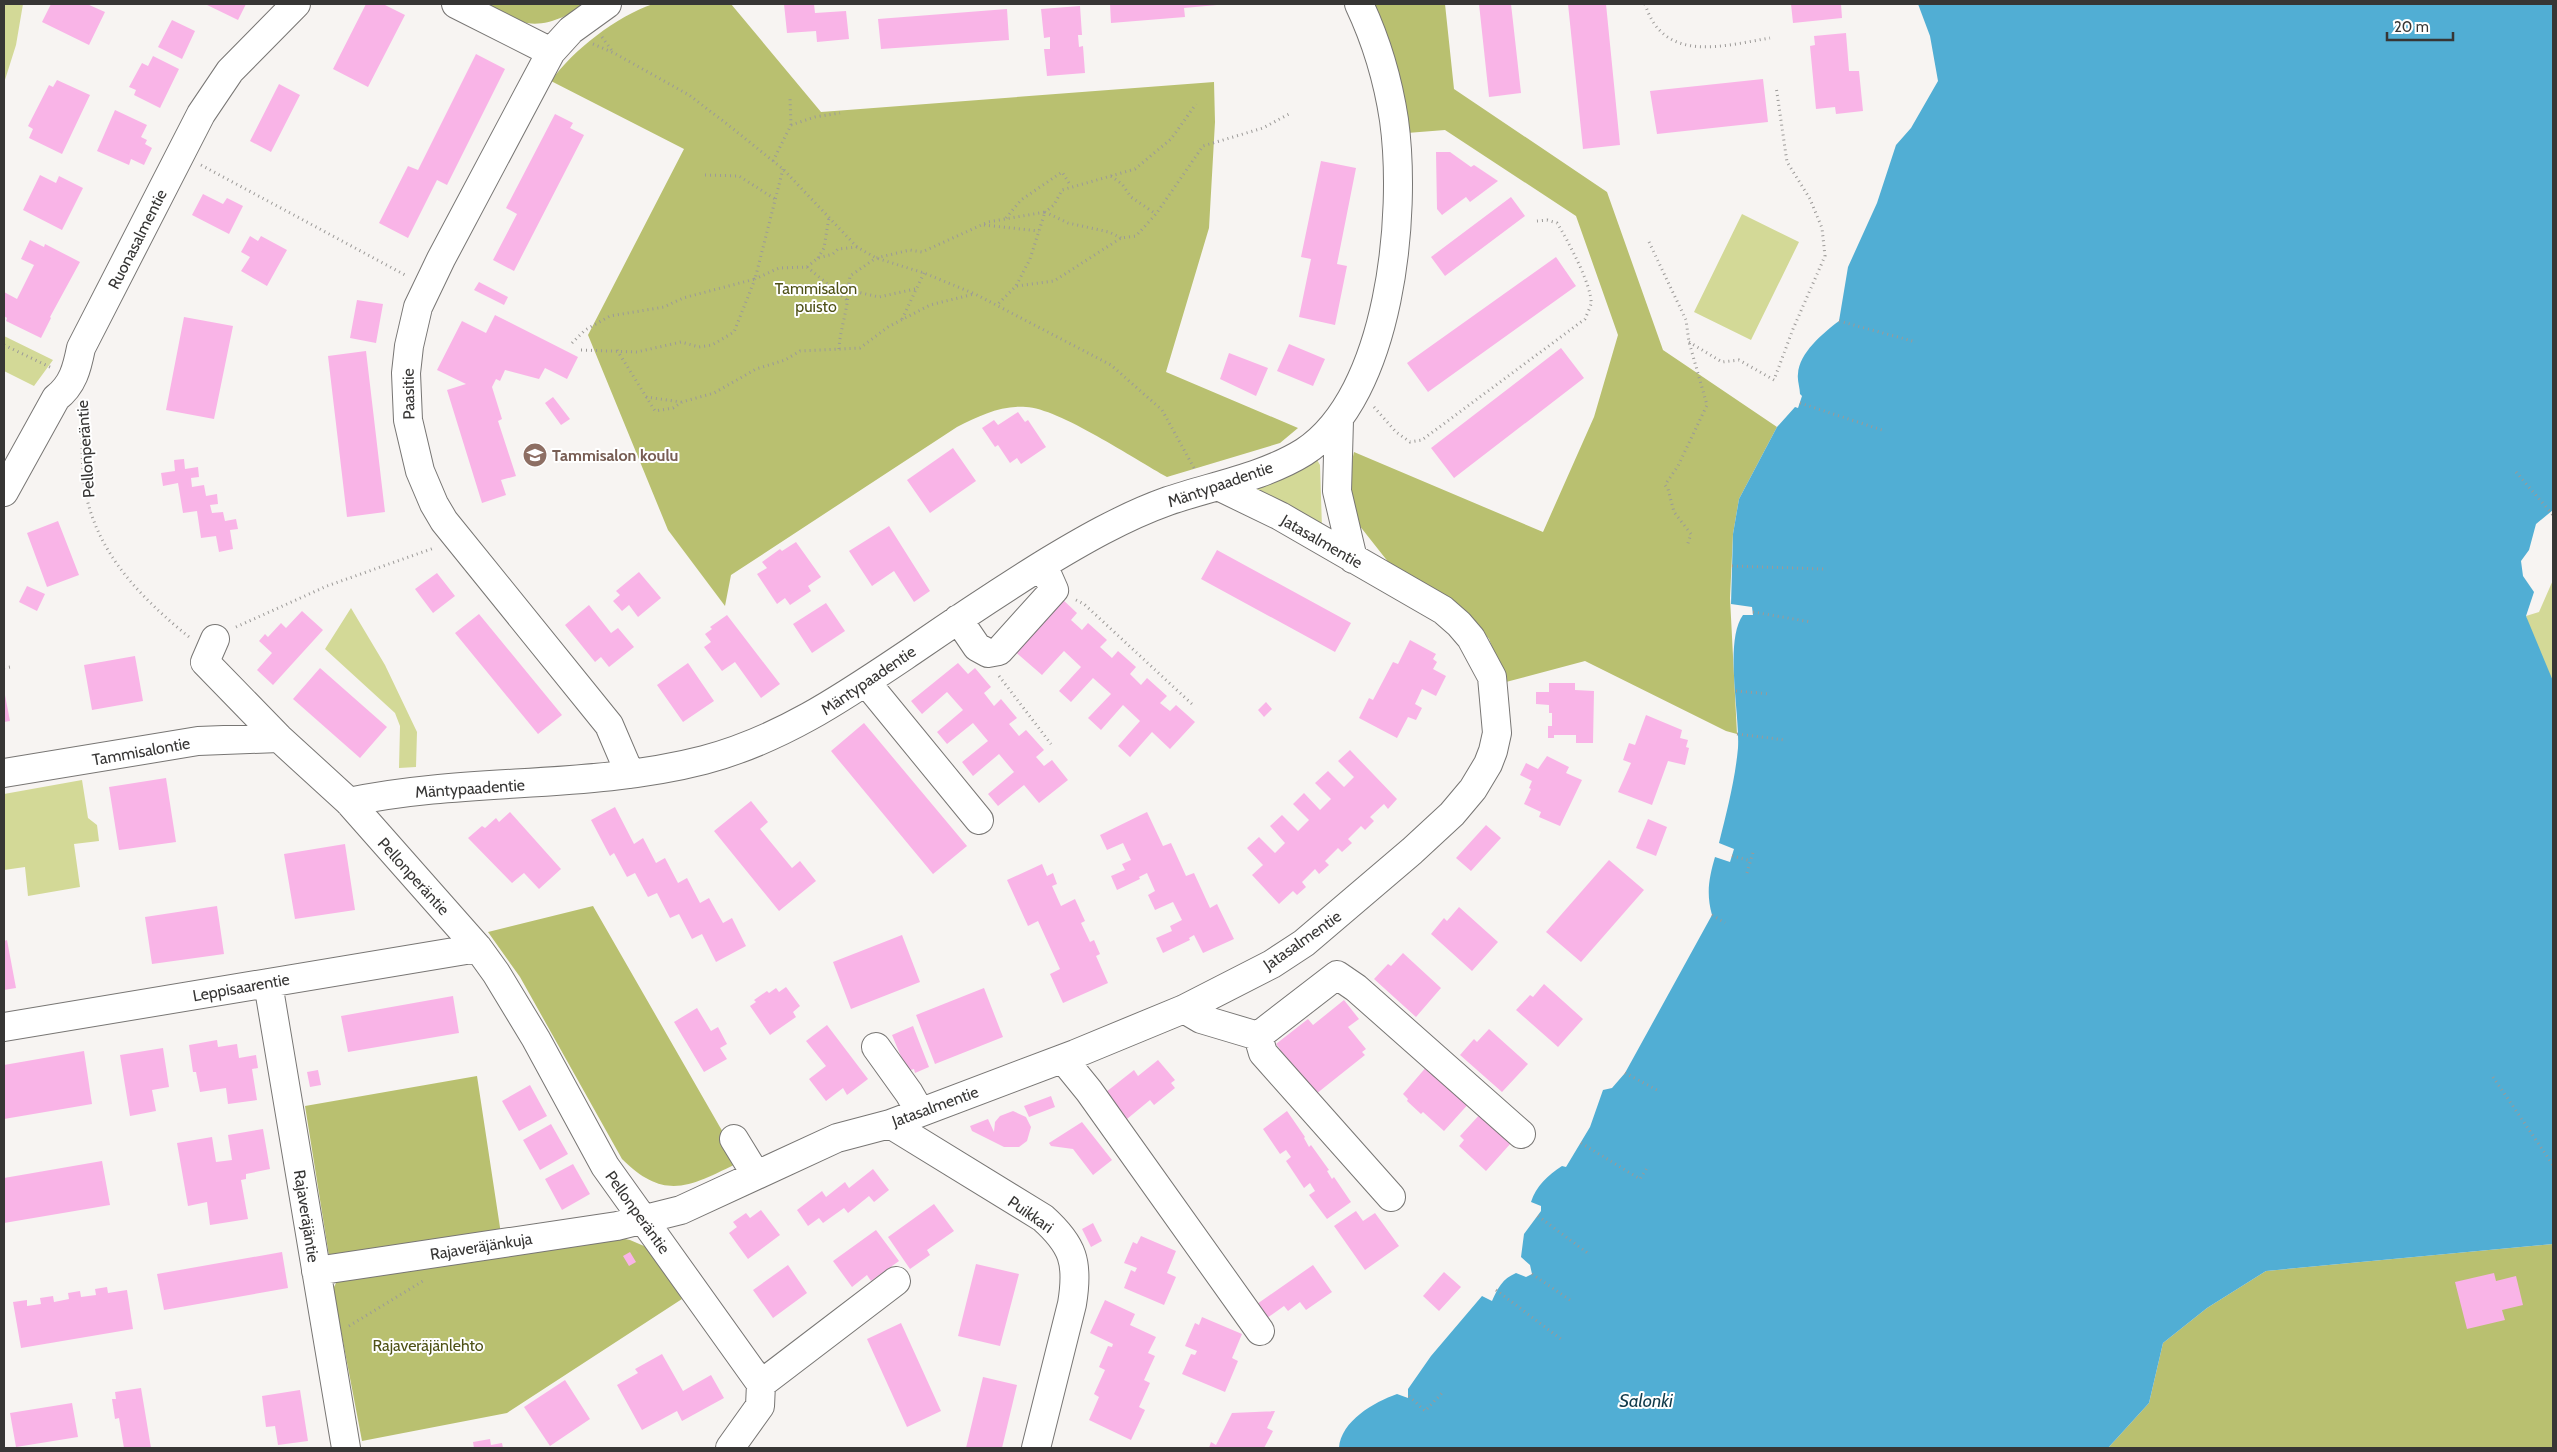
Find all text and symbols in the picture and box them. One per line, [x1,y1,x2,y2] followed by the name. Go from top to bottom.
[2387,10,2453,42] scale bar
[2394,18,2429,36] text: 20 m
[104,186,171,292] street label: Ruonasalmentie
[775,279,857,316] park label: Tammisalon puisto
[399,368,418,420] street label: Paasitie
[73,399,98,498] street label: Pellonperäntie
[522,442,548,468] school or university icon: Tammisalon koulu
[552,446,678,465] place label: Tammisalon koulu
[1165,458,1275,511] street label: Mäntypaadentie
[1277,510,1366,572] street label: Jatasalmentie
[817,642,919,719] street label: Mäntypaadentie
[91,734,192,769] street label: Tammisalontie
[415,775,526,802] street label: Mäntypaadentie
[374,834,453,919] street label: Pellonperäntie
[1259,907,1345,975] street label: Jatasalmentie
[191,970,291,1005] street label: Leppisaarentie
[888,1082,981,1131] street label: Jatasalmentie
[601,1167,674,1257] street label: Pellonperäntie
[290,1168,323,1264] street label: Rajaveräjäntie
[1004,1192,1057,1237] street label: Puikkari
[429,1229,534,1264] street label: Rajaveräjänkuja
[372,1336,484,1355] park label: Rajaveräjänlehto
[1619,1390,1674,1412] water label: Salonki

